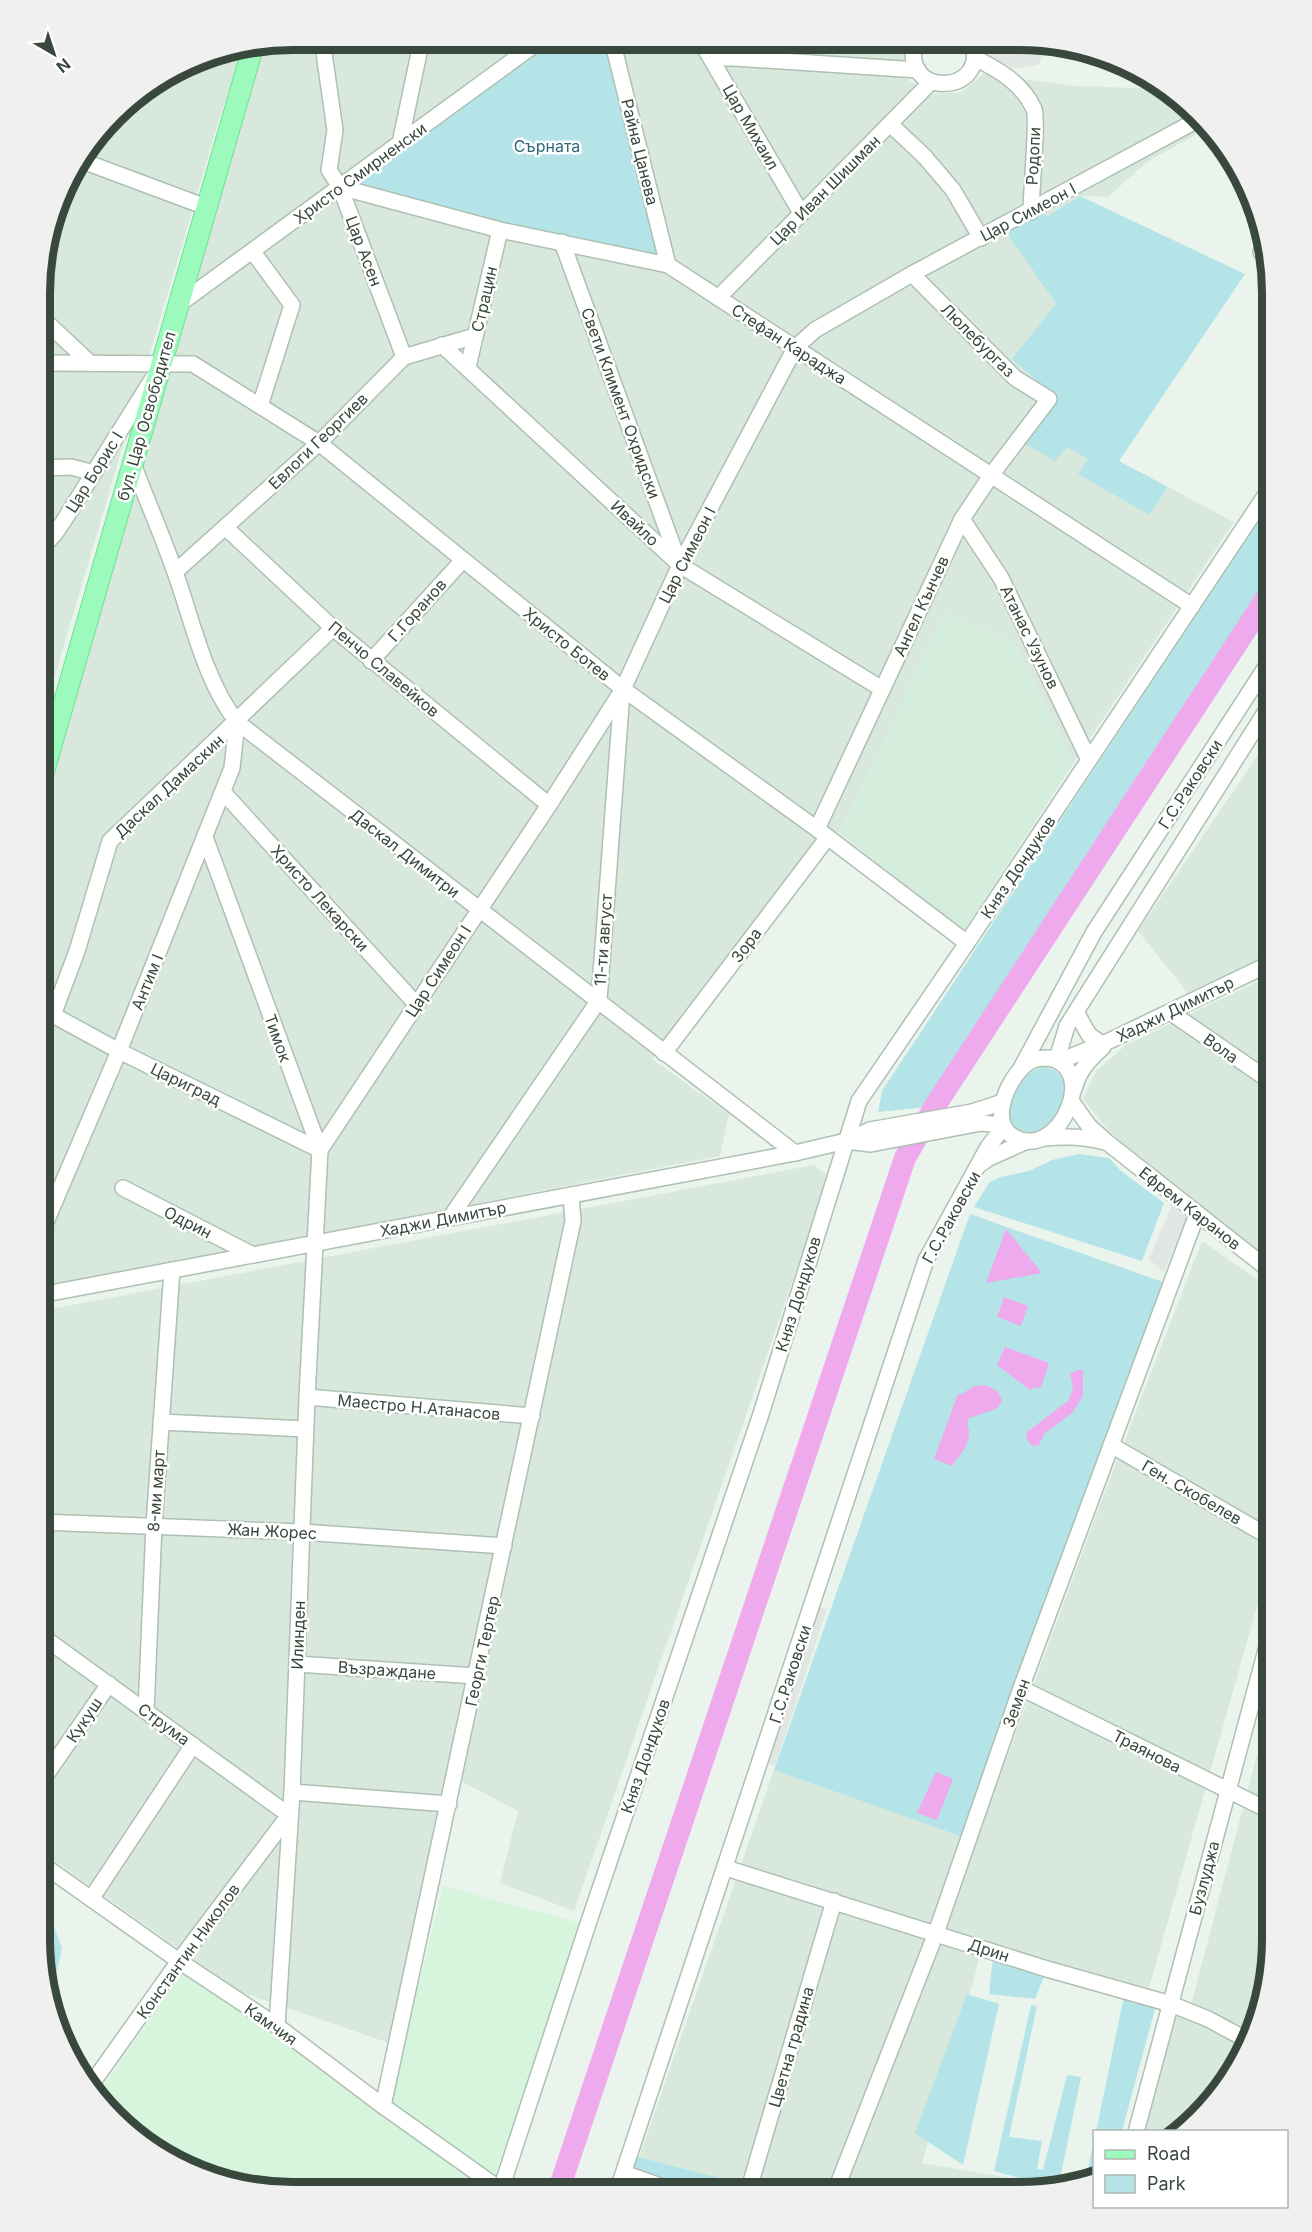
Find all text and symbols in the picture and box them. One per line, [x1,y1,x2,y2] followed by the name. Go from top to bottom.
[24,24,84,84] north arrow
[52,54,74,77] text: N
[719,81,783,173] street label: Цар Михаил
[617,97,663,207] street label: Райна Цанева
[290,118,430,228] street label: Христо Смирненски
[1021,126,1045,186] street label: Родопи
[766,131,884,249] street label: Цар Иван Шишман
[514,136,580,156] park label: Сърната
[977,178,1079,246] street label: Цар Симеон I
[341,213,387,289] street label: Цар Асен
[467,264,501,334] street label: Страцин
[728,299,850,389] street label: Стефан Караджа
[937,299,1019,381] street label: Люлебургаз
[577,305,665,501] street label: Свети Климент Охридски
[112,329,180,503] street label: бул. Цар Освободител
[264,389,372,493] street label: Евлоги Георгиев
[61,428,127,516] street label: Цар Борис I
[607,496,663,550] street label: Ивайло
[654,503,720,607] street label: Цар Симеон I
[889,553,953,659] street label: Ангел Кънчев
[383,574,451,646] street label: Г.Горанов
[996,582,1064,692] street label: Атанас Узунов
[519,603,615,685] street label: Христо Ботев
[324,617,444,721] street label: Пенчо Славейков
[110,730,228,842] street label: Даскал Дамаскин
[1154,736,1226,832] street label: Г.С.Раковски
[346,804,464,902] street label: Даскал Димитри
[976,812,1060,922] street label: Княз Дондуков
[267,841,373,955] street label: Христо Лекарски
[590,893,616,987] street label: 11-ти август
[401,921,475,1021] street label: Цар Симеон I
[726,924,766,966] street label: Зора
[127,951,167,1013] street label: Антим I
[1113,972,1237,1046] street label: Хаджи Димитър
[260,1011,296,1065] street label: Тимок
[1200,1029,1242,1067] street label: Вола
[147,1058,225,1110] street label: Цариград
[1135,1162,1245,1254] street label: Ефрем Каранов
[917,1167,985,1267] street label: Г.С.Раковски
[378,1197,508,1241] street label: Хаджи Димитър
[161,1202,215,1242] street label: Одрин
[771,1234,825,1354] street label: Княз Дондуков
[337,1390,501,1424] street label: Маестро Н.Атанасов
[143,1449,169,1533] street label: 8-ми март
[1139,1455,1245,1529] street label: Ген. Скобелев
[226,1519,318,1543] street label: Жан Жорес
[461,1594,503,1708] street label: Георги Тертер
[287,1600,309,1670] street label: Илинден
[765,1622,815,1726] street label: Г.С.Раковски
[337,1657,437,1683] street label: Възраждане
[998,1676,1034,1730] street label: Земен
[62,1694,106,1746] street label: Кукуш
[616,1696,674,1816] street label: Княз Дондуков
[134,1699,194,1749] street label: Струма
[1109,1725,1185,1777] street label: Траянова
[1184,1839,1224,1917] street label: Бузлуджа
[132,1879,244,2023] street label: Константин Николов
[966,1934,1012,1966] street label: Дрин
[764,1984,818,2110] street label: Цветна градина
[241,1999,301,2049] street label: Камчия
[1093,2130,1288,2208] legend
[1147,2143,1190,2164] text: Road
[1147,2173,1186,2194] text: Park

